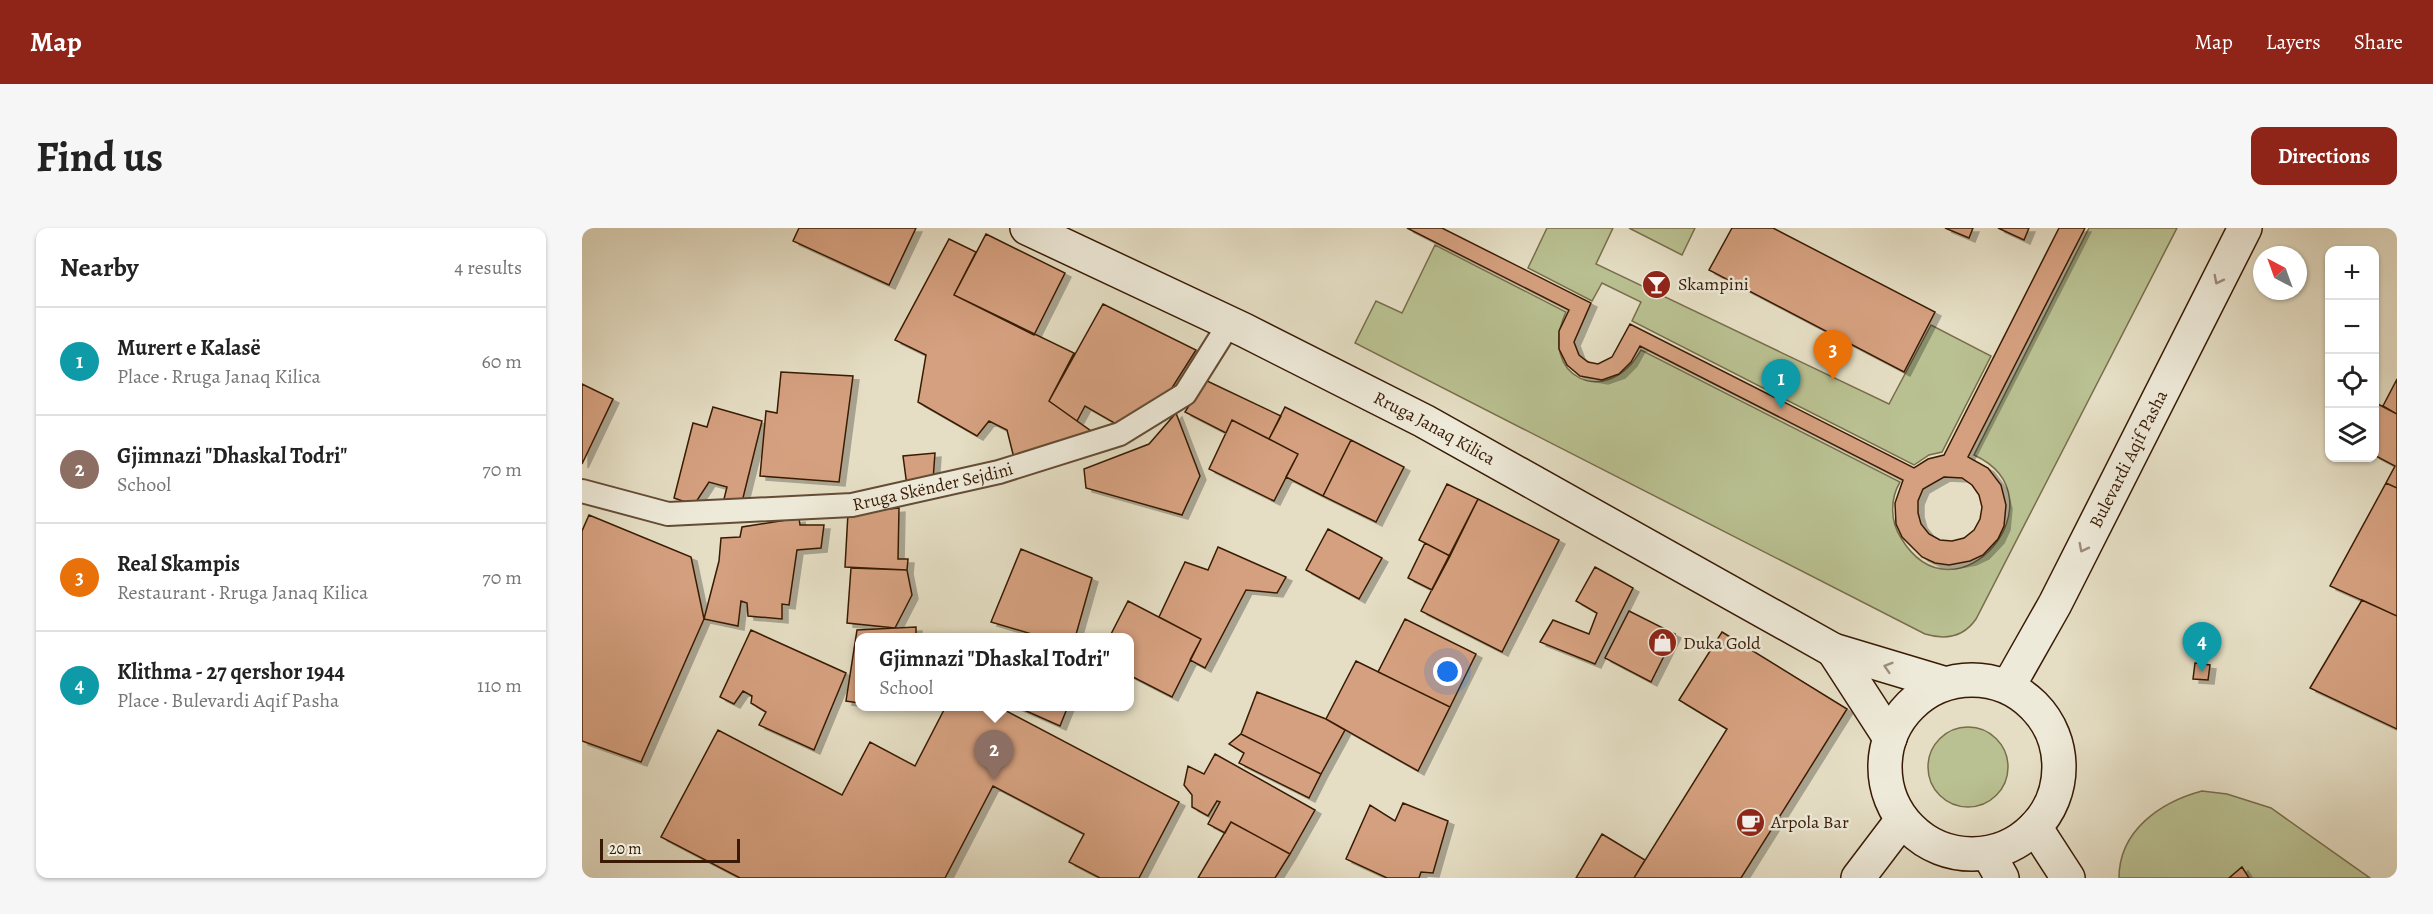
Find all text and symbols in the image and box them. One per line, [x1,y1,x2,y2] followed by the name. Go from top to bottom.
[30,23,82,61] text: Map
[2194,28,2233,56] text: Map
[2266,28,2321,56] text: Layers
[2354,28,2403,56] text: Share
[2251,127,2397,185] button: Directions
[36,128,163,185] text: Find us
[2253,246,2307,300] north arrow
[2325,246,2379,462] map controls
[2325,246,2379,300] button: +
[60,250,139,285] text: Nearby
[454,254,522,281] text: 4 results
[1641,268,1673,300] bar icon: Skampini
[1678,272,1749,296] place label: Skampini
[2214,274,2226,285] one-way arrow
[2325,300,2379,354] button: −
[1814,330,1852,380] pin: 3
[117,333,261,363] text: Murert e Kalasë
[76,348,83,375] text: 1
[482,348,522,375] text: 60 m
[2325,354,2379,408] button: locate
[1762,360,1800,409] pin: 1
[117,363,321,390] text: Place · Rruga Janaq Kilica
[2083,385,2173,532] street label: Bulevardi Aqif Pasha
[1370,386,1500,471] street label: Rruga Janaq Kilica
[2325,408,2379,462] button: layers
[117,441,347,471] text: Gjimnazi "Dhaskal Todri"
[75,456,84,483] text: 2
[482,456,522,483] text: 70 m
[850,456,1016,517] street label: Rruga Skënder Sejdini
[117,471,171,498] text: School
[2079,542,2091,553] one-way arrow
[117,549,240,579] text: Real Skampis
[75,564,84,591] text: 3
[482,564,522,591] text: 70 m
[117,579,368,606] text: Restaurant · Rruga Janaq Kilica
[2182,622,2222,672] pin: 4
[1646,627,1678,659] shop icon: Duka Gold
[1683,631,1761,655] place label: Duka Gold
[855,633,1134,711] popup
[879,644,1110,674] text: Gjimnazi "Dhaskal Todri"
[117,657,345,687] text: Klithma - 27 qershor 1944
[1433,657,1462,686] your location
[1883,662,1894,674] one-way arrow
[75,672,84,699] text: 4
[477,672,522,699] text: 110 m
[879,674,933,701] text: School
[117,687,339,714] text: Place · Bulevardi Aqif Pasha
[974,730,1014,780] pin: 2
[1734,806,1766,838] cafe icon: Arpola Bar
[1770,810,1849,834] place label: Arpola Bar
[600,836,740,864] scale bar
[609,838,642,860] text: 20 m

